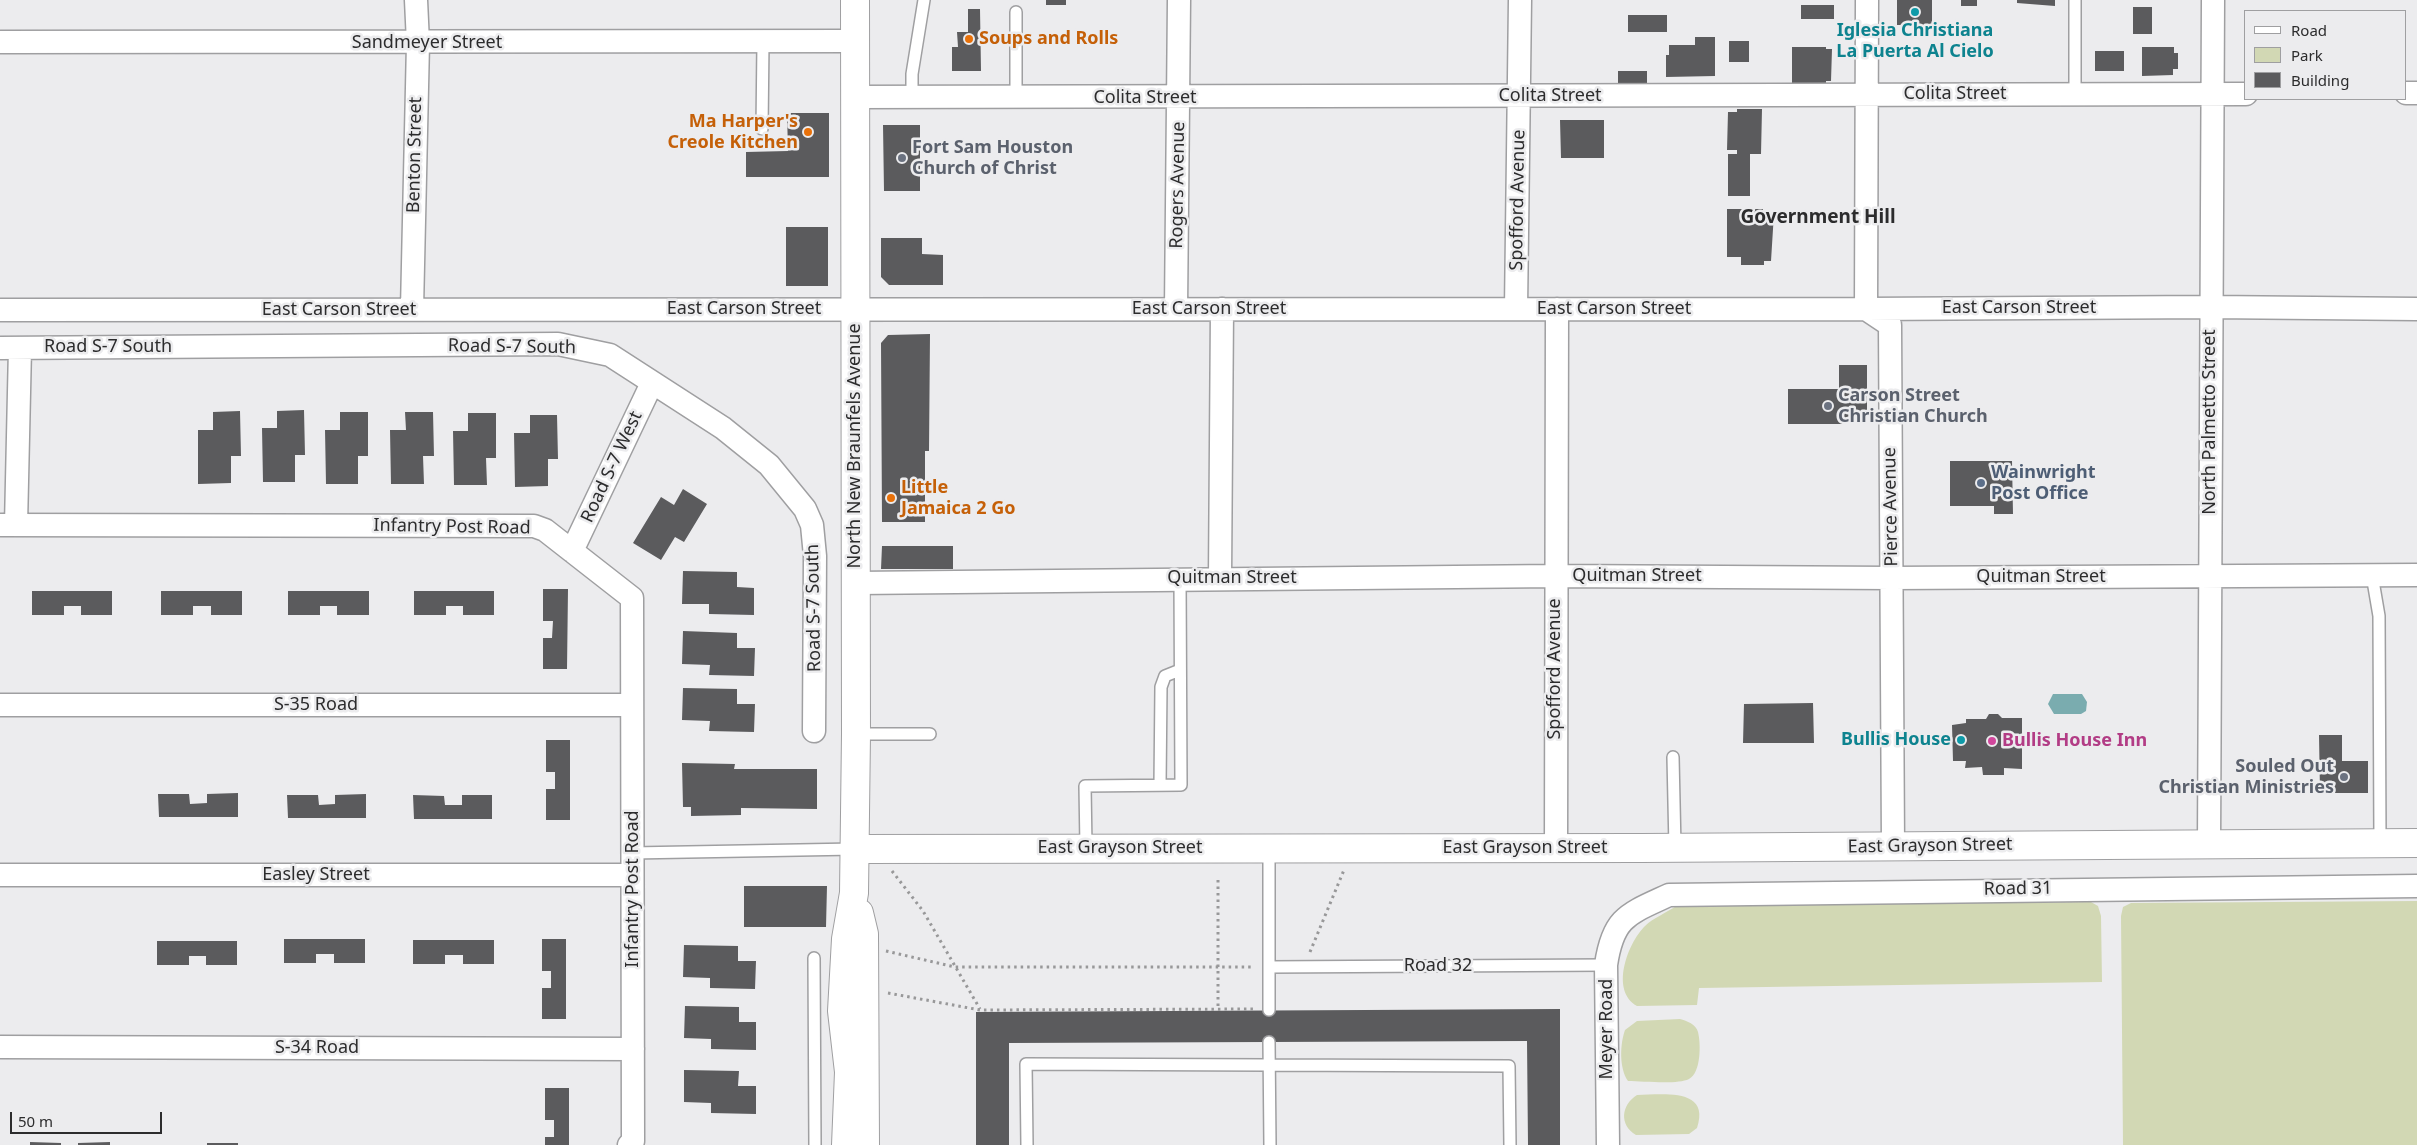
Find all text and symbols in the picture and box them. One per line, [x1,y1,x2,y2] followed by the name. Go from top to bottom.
[1909,6,1921,18] marker: Iglesia Christiana La Puerta Al Cielo
[2244,10,2407,100] legend
[1836,20,1994,62] place label: Iglesia Christiana La Puerta Al Cielo
[2291,20,2327,40] text: Road
[979,28,1118,50] place label: Soups and Rolls
[352,32,502,54] street label: Sandmeyer Street
[963,33,975,45] marker: Soups and Rolls
[2291,45,2323,65] text: Park
[2291,70,2349,90] text: Building
[1903,83,2007,105] street label: Colita Street
[1498,85,1602,107] street label: Colita Street
[1093,87,1197,109] street label: Colita Street
[403,97,427,213] street label: Benton Street
[667,111,798,154] place label: Ma Harper's Creole Kitchen
[1166,121,1190,249] street label: Rogers Avenue
[802,126,814,138] marker: Ma Harper's Creole Kitchen
[1506,129,1530,271] street label: Spofford Avenue
[912,137,1073,180] place label: Fort Sam Houston Church of Christ
[896,152,908,164] marker: Fort Sam Houston Church of Christ
[1740,207,1896,229] district label: Government Hill
[1942,297,2096,319] street label: East Carson Street
[667,298,821,320] street label: East Carson Street
[1132,298,1286,320] street label: East Carson Street
[1537,298,1691,320] street label: East Carson Street
[262,299,416,321] street label: East Carson Street
[844,323,866,569] street label: North New Braunfels Avenue
[2199,329,2221,515] street label: North Palmetto Street
[448,335,576,359] street label: Road S-7 South
[44,336,172,358] street label: Road S-7 South
[1838,385,1988,428] place label: Carson Street Christian Church
[1822,400,1834,412] marker: Carson Street Christian Church
[577,408,647,526] street label: Road S-7 West
[1879,447,1903,567] street label: Pierce Avenue
[1991,462,2096,504] place label: Wainwright Post Office
[901,477,1015,520] place label: Little Jamaica 2 Go
[1975,477,1987,489] marker: Wainwright Post Office
[885,492,897,504] marker: Little Jamaica 2 Go
[373,515,531,539] street label: Infantry Post Road
[802,544,826,672] street label: Road S-7 South
[1572,565,1702,587] street label: Quitman Street
[1976,566,2106,588] street label: Quitman Street
[1167,567,1297,589] street label: Quitman Street
[1544,598,1566,740] street label: Spofford Avenue
[274,694,358,716] street label: S-35 Road
[1841,729,1951,751] place label: Bullis House
[2002,730,2147,752] place label: Bullis House Inn
[1955,734,1967,746] marker: Bullis House
[1986,735,1998,747] marker: Bullis House Inn
[2158,756,2334,799] place label: Souled Out Christian Ministries
[2338,771,2350,783] marker: Souled Out Christian Ministries
[622,810,644,968] street label: Infantry Post Road
[1847,834,2013,858] street label: East Grayson Street
[1038,837,1202,859] street label: East Grayson Street
[1443,837,1607,859] street label: East Grayson Street
[262,864,370,886] street label: Easley Street
[1984,878,2052,900] street label: Road 31
[1404,955,1472,977] street label: Road 32
[1596,979,1618,1079] street label: Meyer Road
[275,1037,359,1059] street label: S-34 Road
[12,1102,165,1134] scale bar
[18,1111,53,1131] text: 50 m

